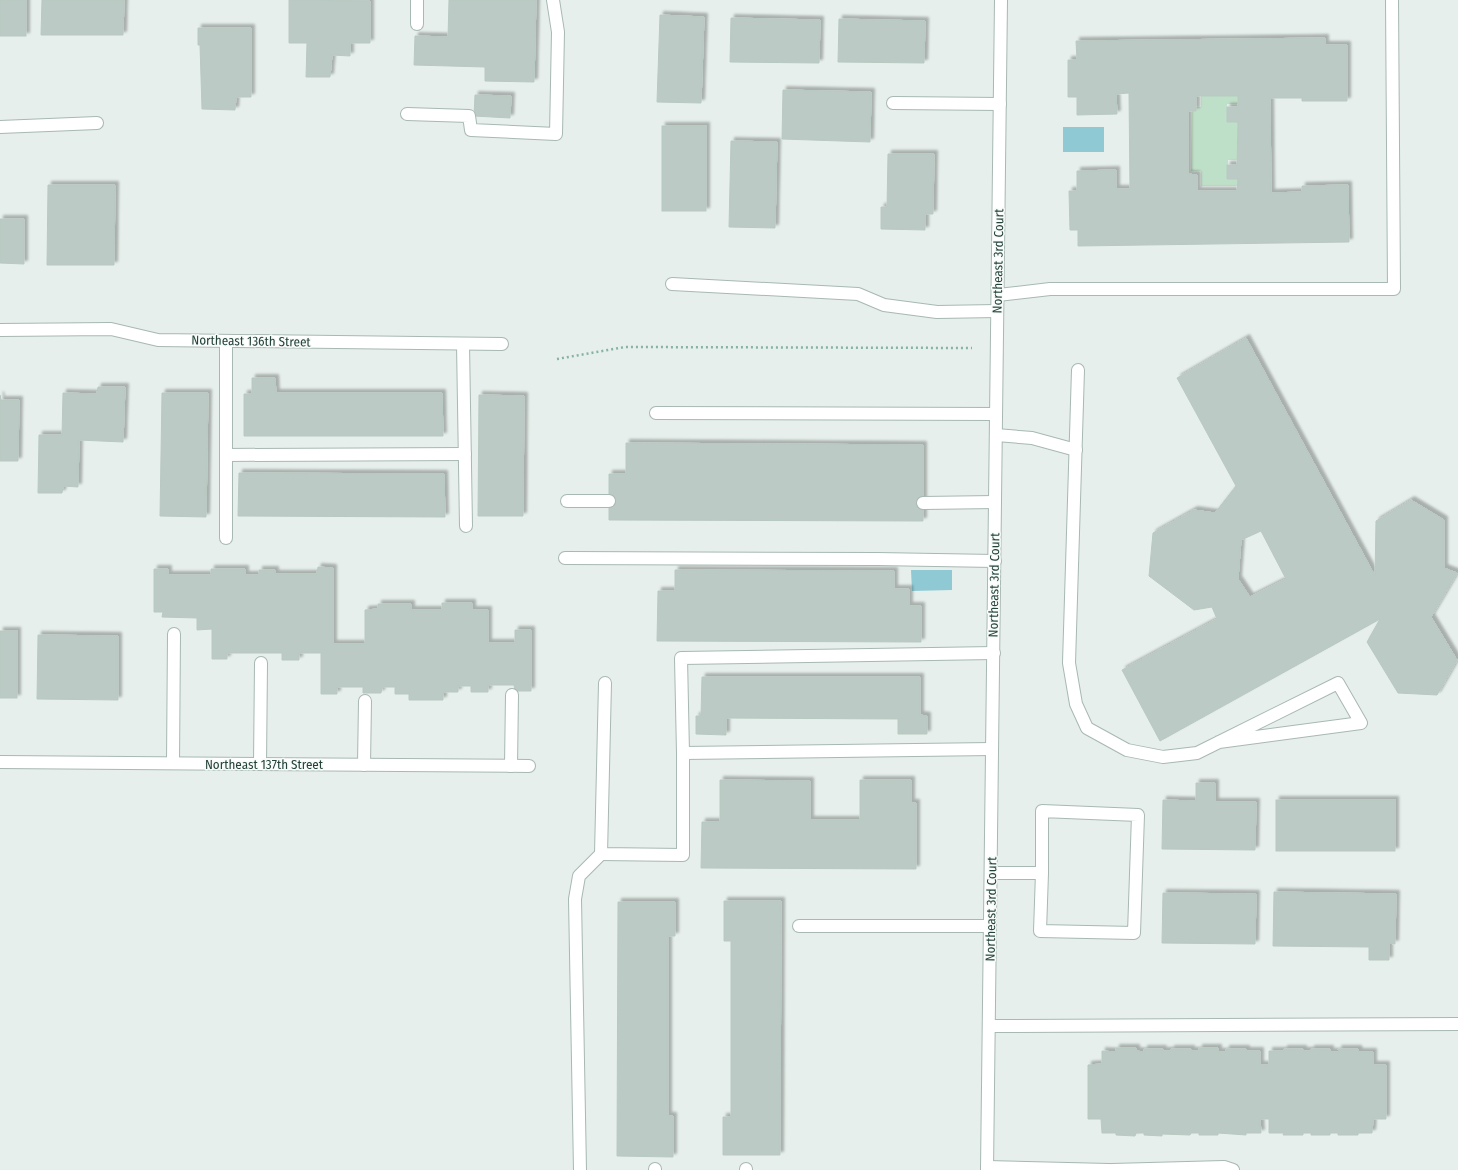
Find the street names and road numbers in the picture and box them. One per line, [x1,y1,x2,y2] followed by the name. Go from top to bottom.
[990,208,1006,313] street label: Northeast 3rd Court
[191,332,312,350] street label: Northeast 136th Street
[986,532,1002,637] street label: Northeast 3rd Court
[205,757,324,772] street label: Northeast 137th Street
[983,856,999,961] street label: Northeast 3rd Court

